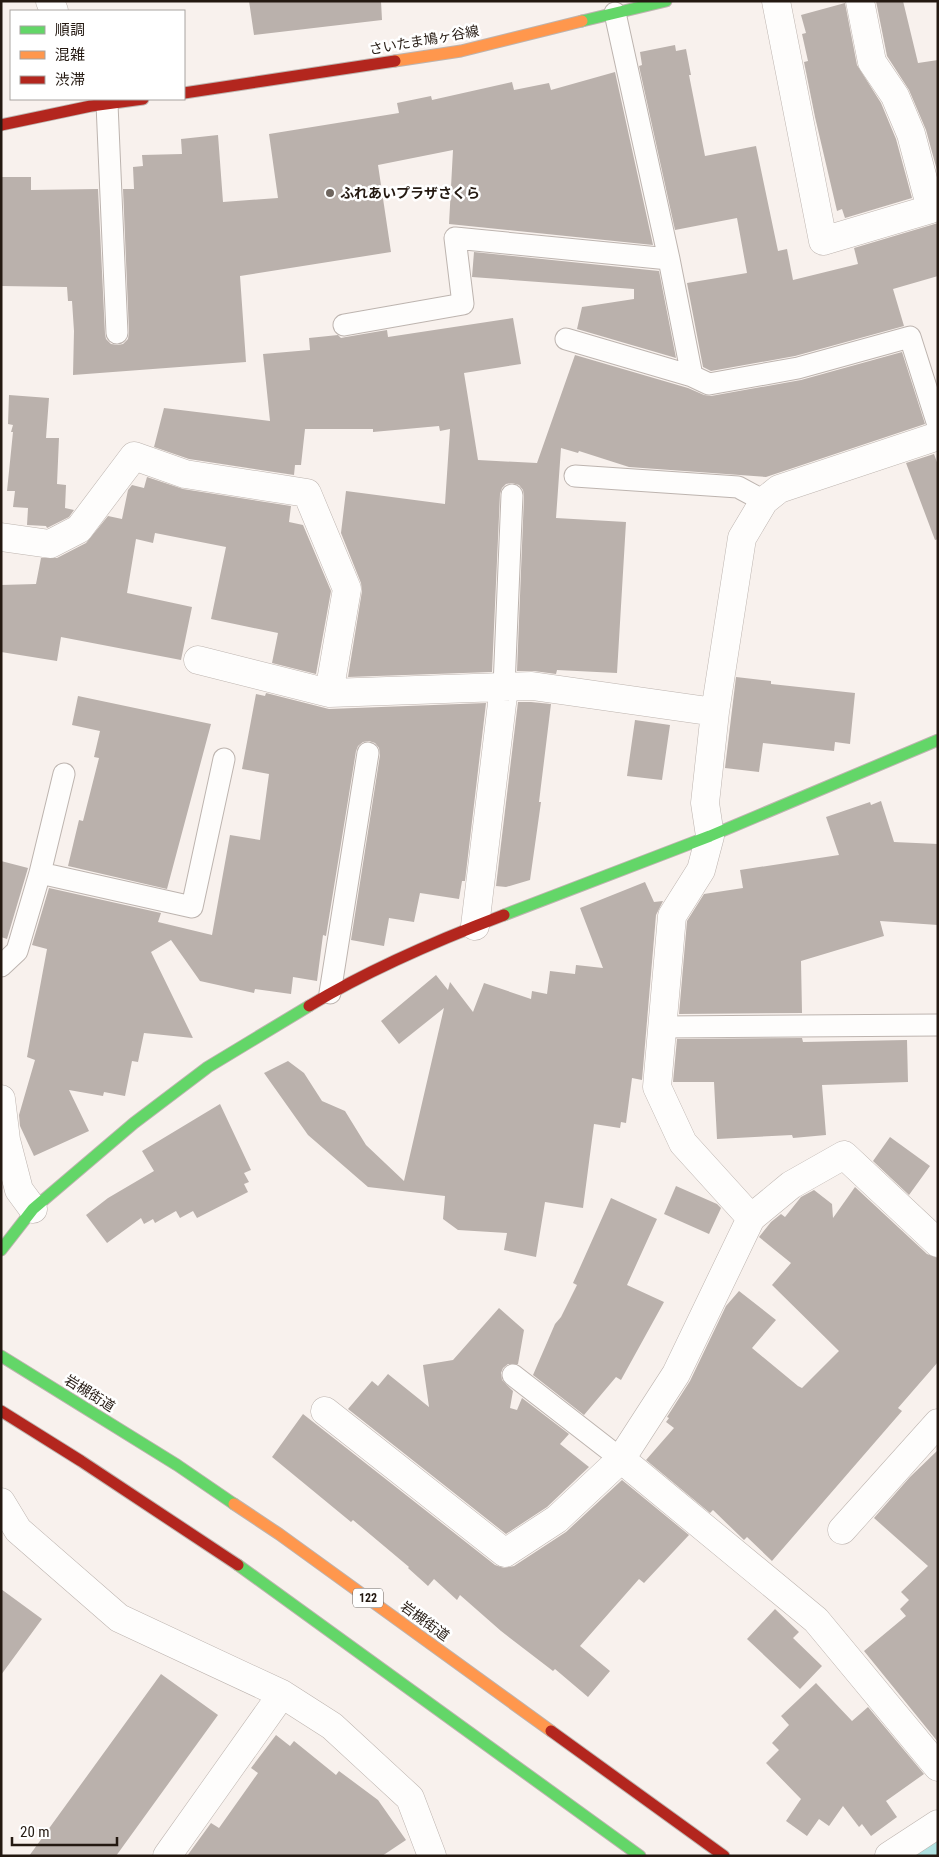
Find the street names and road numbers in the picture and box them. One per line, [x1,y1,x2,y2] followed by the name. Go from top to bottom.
[368,22,480,58] street label: さいたま鳩ヶ谷線
[62,1371,118,1415] street label: 岩槻街道
[353,1589,383,1608] road number: 122
[398,1598,452,1644] street label: 岩槻街道

